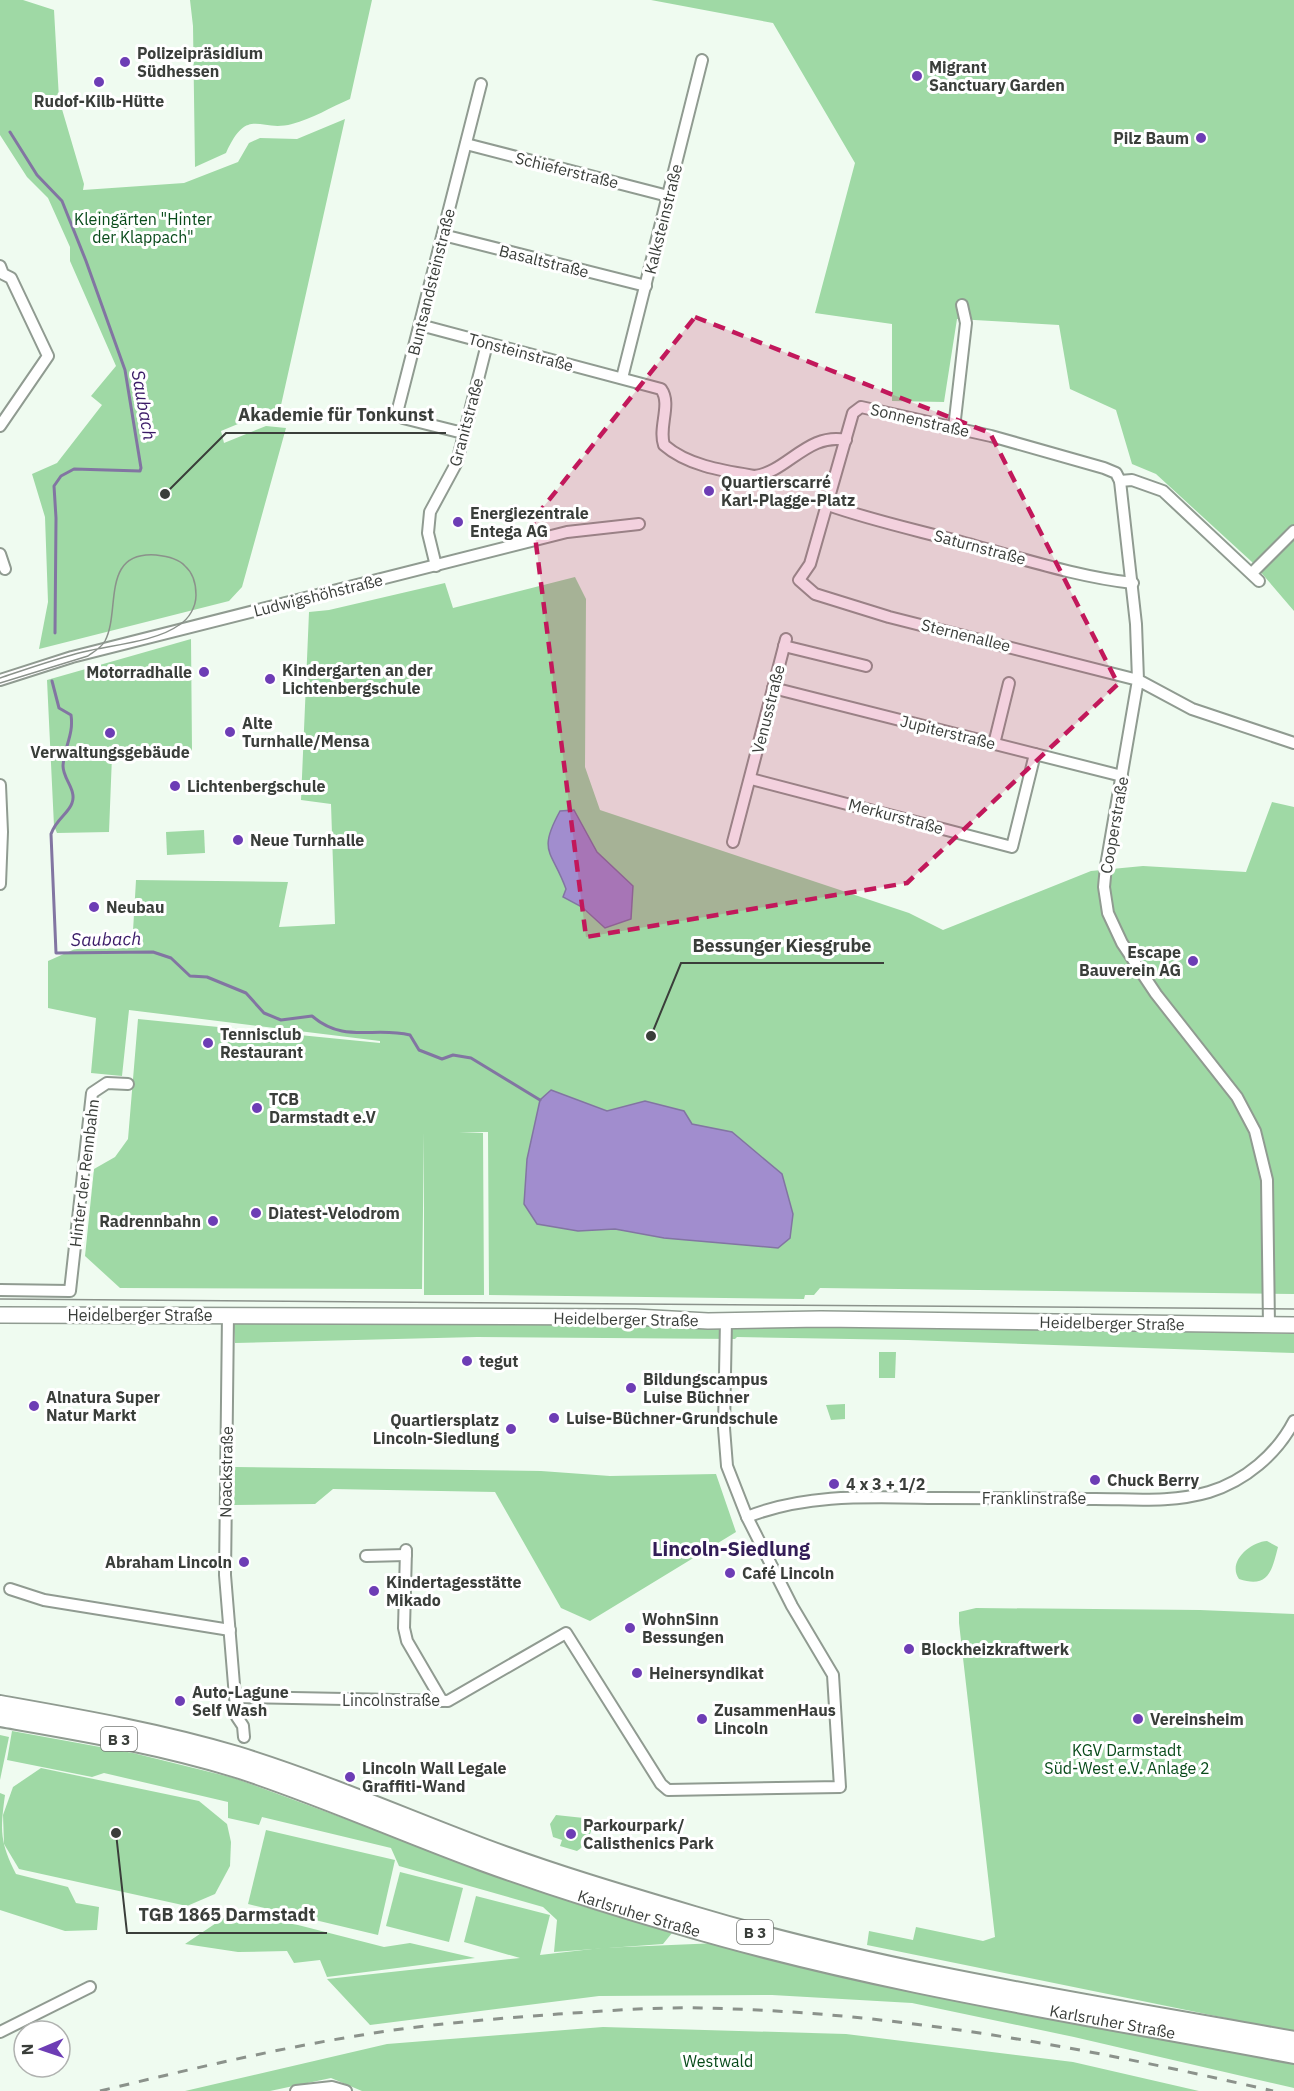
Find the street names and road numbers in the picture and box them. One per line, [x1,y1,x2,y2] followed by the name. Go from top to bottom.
[513,148,621,193] street label: Schieferstraße
[640,162,686,276] street label: Kalksteinstraße
[403,206,459,358] street label: Buntsandsteinstraße
[497,240,591,282] street label: Basaltstraße
[466,328,576,376] street label: Tonsteinstraße
[445,375,487,468] street label: Granitstraße
[869,399,972,441] street label: Sonnenstraße
[932,525,1028,569] street label: Saturnstraße
[251,569,385,621] street label: Ludwigshöhstraße
[919,614,1013,656] street label: Sternenallee
[747,662,789,755] street label: Venusstraße
[898,711,998,754] street label: Jupiterstraße
[1096,775,1132,875] street label: Cooperstraße
[846,794,946,838] street label: Merkurstraße
[65,1098,103,1248] street label: Hinter der Rennbahn
[67,1305,213,1325] street label: Heidelberger Straße
[553,1308,699,1330] street label: Heidelberger Straße
[1039,1312,1185,1334] street label: Heidelberger Straße
[215,1426,237,1518] street label: Noackstraße
[982,1488,1087,1508] street label: Franklinstraße
[342,1690,440,1710] street label: Lincolnstraße
[101,1727,137,1751] road number: B 3
[575,1885,703,1941] street label: Karlsruher Straße
[737,1920,773,1944] road number: B 3
[1048,2000,1177,2043] street label: Karlsruher Straße

